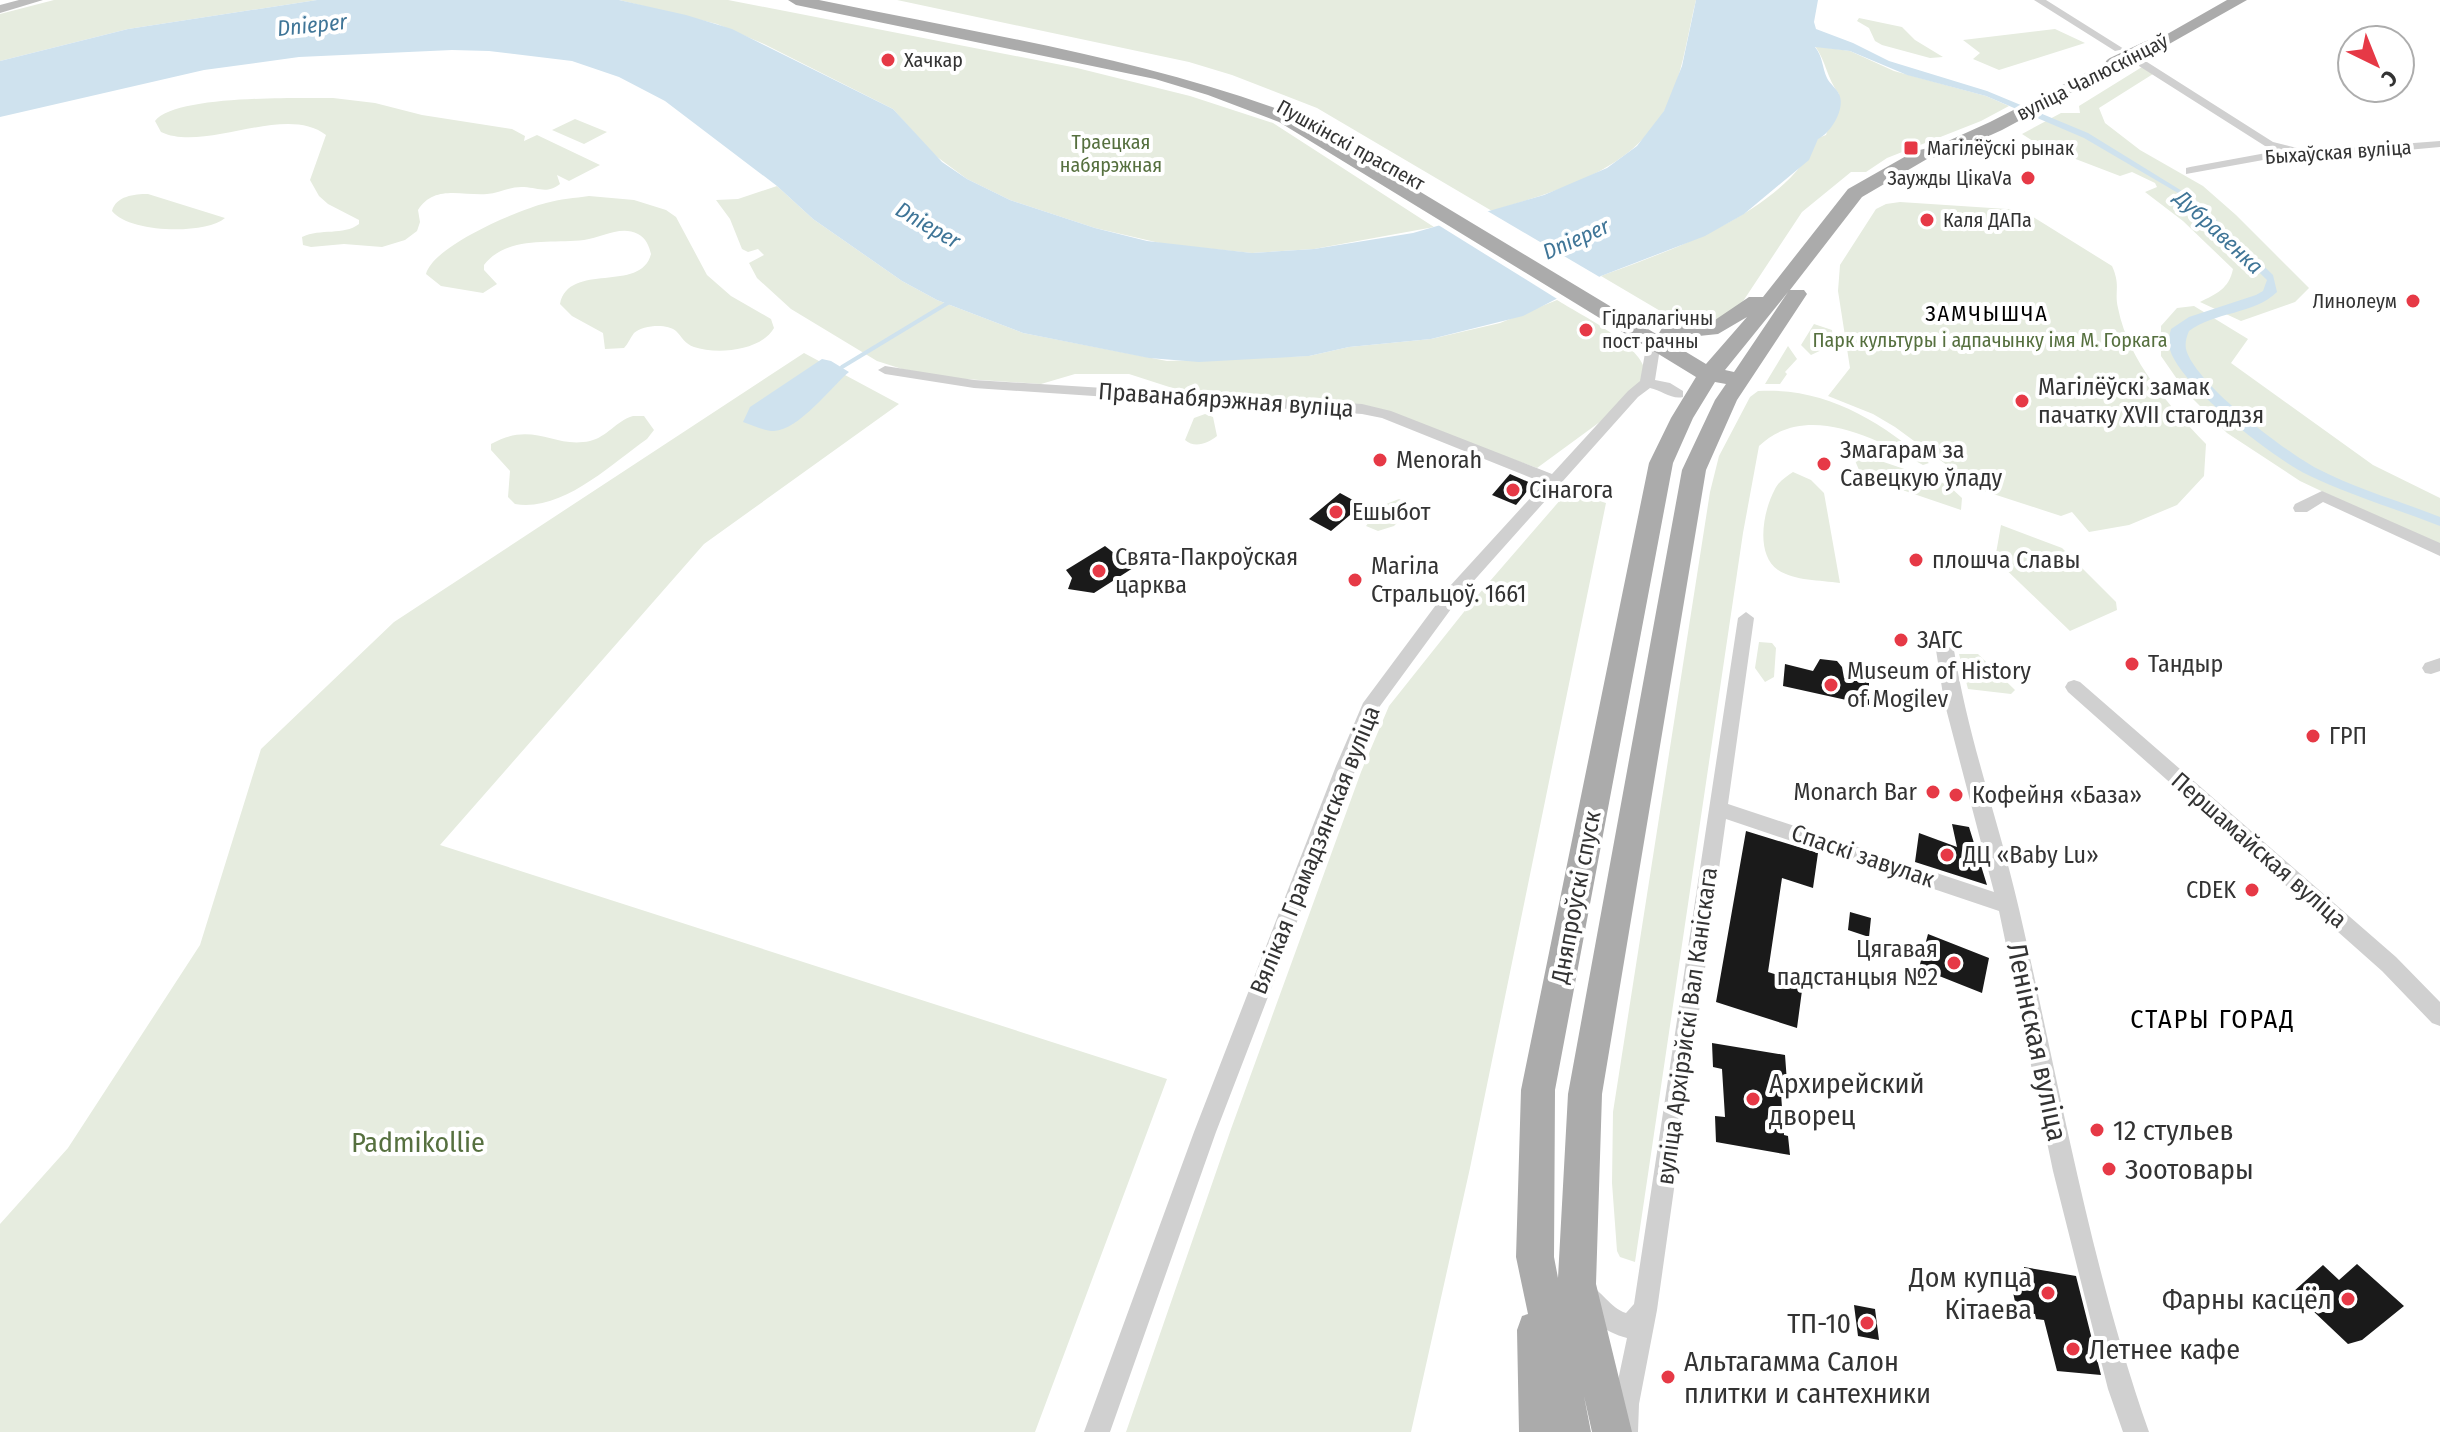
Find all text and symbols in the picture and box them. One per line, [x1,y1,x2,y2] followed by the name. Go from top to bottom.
[276,8,350,42] water label: Dnieper
[2336,24,2416,104] north arrow
[2012,28,2172,126] street label: вуліца Чалюскінцаў
[904,48,963,72] place label: Хачкар
[879,51,897,69] marker: Хачкар
[2376,64,2403,92] text: С
[1273,94,1430,196] street label: Пушкінскі праспект
[1060,130,1162,177] park label: Траецкая набярэжная
[2264,135,2412,169] street label: Быхаўская вуліца
[1927,136,2075,160] place label: Магілёўскі рынак
[1902,139,1920,157] marker: Магілёўскі рынак
[1887,166,2012,190] place label: Заужды ЦікаVа
[2019,169,2037,187] marker: Заужды ЦікаVа
[2168,183,2269,280] water label: Дубравенка
[891,196,966,255] water label: Dnieper
[1943,208,2032,232] place label: Каля ДАПа
[1918,211,1936,229] marker: Каля ДАПа
[1539,212,1615,266] water label: Dnieper
[2312,289,2397,313] place label: Линолеум
[2404,292,2422,310] marker: Линолеум
[1925,300,2049,327] district label: ЗАМЧЫШЧА
[1602,306,1713,353] place label: Гідралагічны пост рачны
[1577,321,1595,339] marker: Гідралагічны пост рачны
[1812,328,2168,352] park label: Парк культуры і адпачынку імя М. Горкага
[2038,373,2264,429] place label: Магілёўскі замак пачатку XVII стагоддзя
[1097,377,1355,423] street label: Праванабярэжная вуліца
[2013,392,2031,410] marker: Магілёўскі замак пачатку XVII стагоддзя
[1840,436,2002,492] place label: Змагарам за Савецкую ўладу
[1396,446,1482,474] place label: Menorah
[1371,451,1389,469] marker: Menorah
[1815,455,1833,473] marker: Змагарам за Савецкую ўладу
[1529,476,1613,504] place label: Сінагога
[1504,481,1522,499] marker: Сінагога
[1352,498,1431,526] place label: Ешыбот
[1327,503,1345,521] marker: Ешыбот
[1115,543,1298,599] place label: Свята-Пакроўская царква
[1932,546,2080,574] place label: плошча Славы
[1907,551,1925,569] marker: плошча Славы
[1371,552,1526,608] place label: Магіла Стральцоў. 1661
[1090,562,1108,580] marker: Свята-Пакроўская царква
[1346,571,1364,589] marker: Магіла Стральцоў. 1661
[1917,626,1963,654] place label: ЗАГС
[1892,631,1910,649] marker: ЗАГС
[2148,650,2223,678] place label: Тандыр
[2123,655,2141,673] marker: Тандыр
[1847,657,2031,713] place label: Museum of History of Mogilev
[1822,676,1840,694] marker: Museum of History of Mogilev
[1244,702,1386,998] street label: Вялікая Грамадзянская вуліца
[2329,722,2367,750] place label: ГРП
[2304,727,2322,745] marker: ГРП
[2166,766,2352,934] street label: Першамайская вуліца
[1793,778,1918,806] place label: Monarch Bar
[1972,781,2142,809] place label: Кофейня «База»
[1924,783,1942,801] marker: Monarch Bar
[1947,786,1965,804] marker: Кофейня «База»
[1545,808,1607,987] street label: Дняпроўскі спуск
[1788,818,1939,894] street label: Спаскі завулак
[1962,841,2099,869] place label: ДЦ «Baby Lu»
[1938,846,1956,864] marker: ДЦ «Baby Lu»
[1651,865,1723,1187] street label: вуліца Архірэйскі Вал Каніскага
[2186,876,2236,904] place label: CDEK
[2243,881,2261,899] marker: CDEK
[1777,935,1938,991] place label: Цягавая падстанцыя №2
[2000,940,2074,1144] street label: Ленінская вуліца
[1945,954,1963,972] marker: Цягавая падстанцыя №2
[2130,1004,2296,1035] district label: СТАРЫ ГОРАД
[1769,1067,1925,1132] place label: Архирейский дворец
[1744,1090,1762,1108] marker: Архирейский дворец
[2113,1114,2234,1147] place label: 12 стульев
[2088,1121,2106,1139] marker: 12 стульев
[351,1126,485,1159] park label: Padmikollie
[2125,1153,2254,1186] place label: Зоотовары
[2100,1160,2118,1178] marker: Зоотовары
[1908,1261,2032,1326] place label: Дом купца Кітаева
[2162,1283,2332,1316] place label: Фарны касцёл
[2039,1284,2057,1302] marker: Дом купца Кітаева
[2339,1290,2357,1308] marker: Фарны касцёл
[1787,1307,1851,1340] place label: ТП-10
[1858,1314,1876,1332] marker: ТП-10
[2089,1333,2240,1366] place label: Летнее кафе
[2064,1340,2082,1358] marker: Летнее кафе
[1684,1345,1931,1410] place label: Альтагамма Салон плитки и сантехники
[1659,1368,1677,1386] marker: Альтагамма Салон плитки и сантехники

